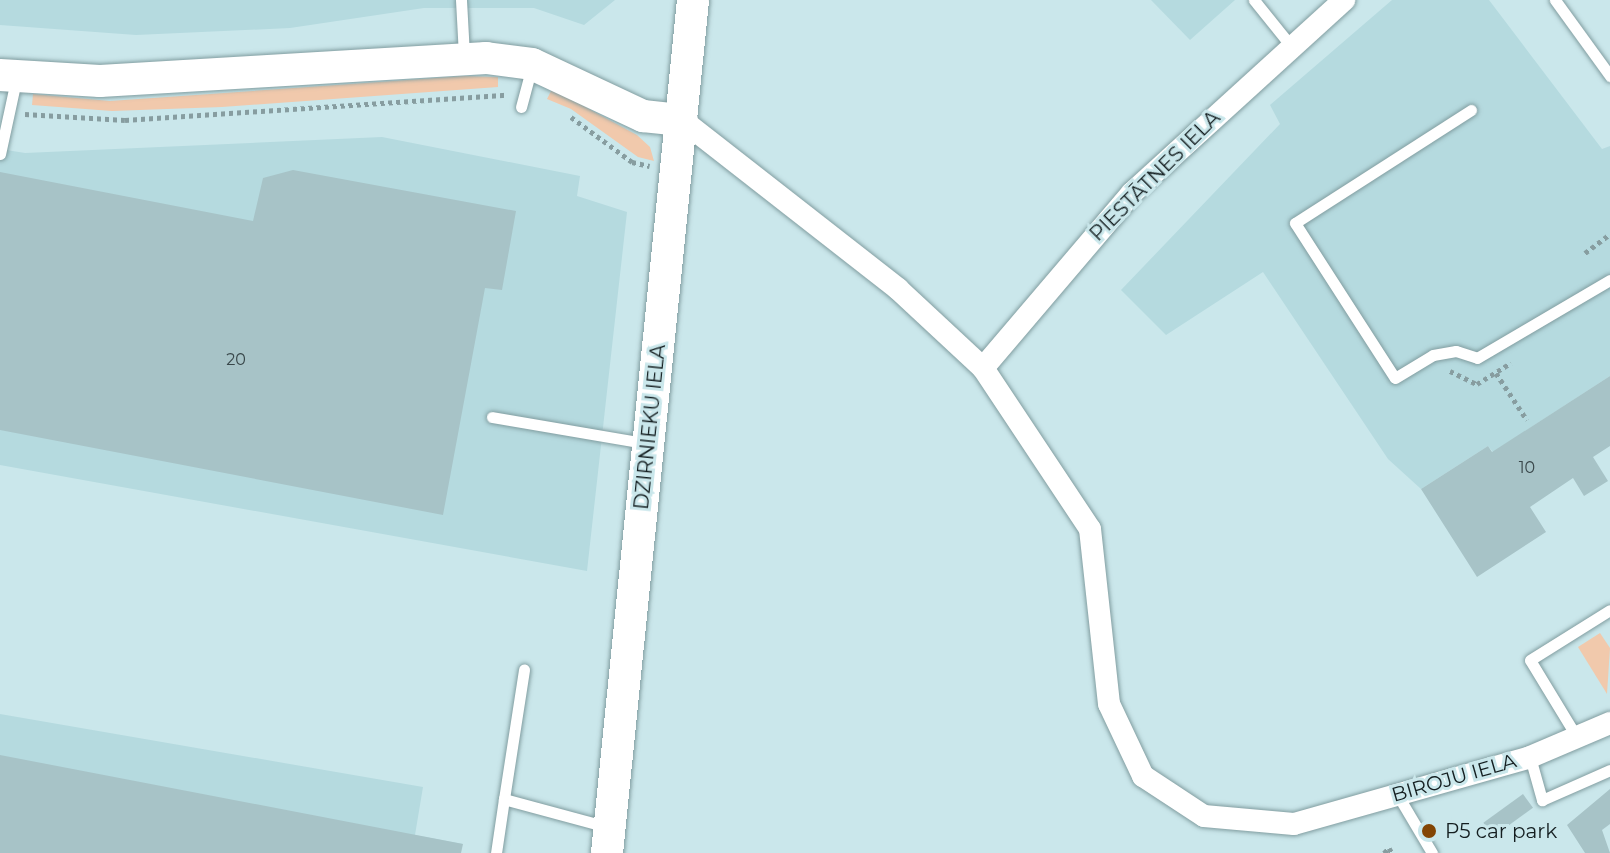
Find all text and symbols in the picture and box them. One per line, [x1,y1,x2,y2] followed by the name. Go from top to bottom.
[1085,106,1225,246] street label: PIESTĀTNES IELA
[629,343,671,511] street label: DZIRNIEKU IELA
[226,350,246,370] house number: 20
[1519,458,1535,478] house number: 10
[1389,749,1519,807] street label: BIROJU IELA
[1445,819,1557,843] place label: P5 car park
[1420,822,1438,840] marker: P5 car park

